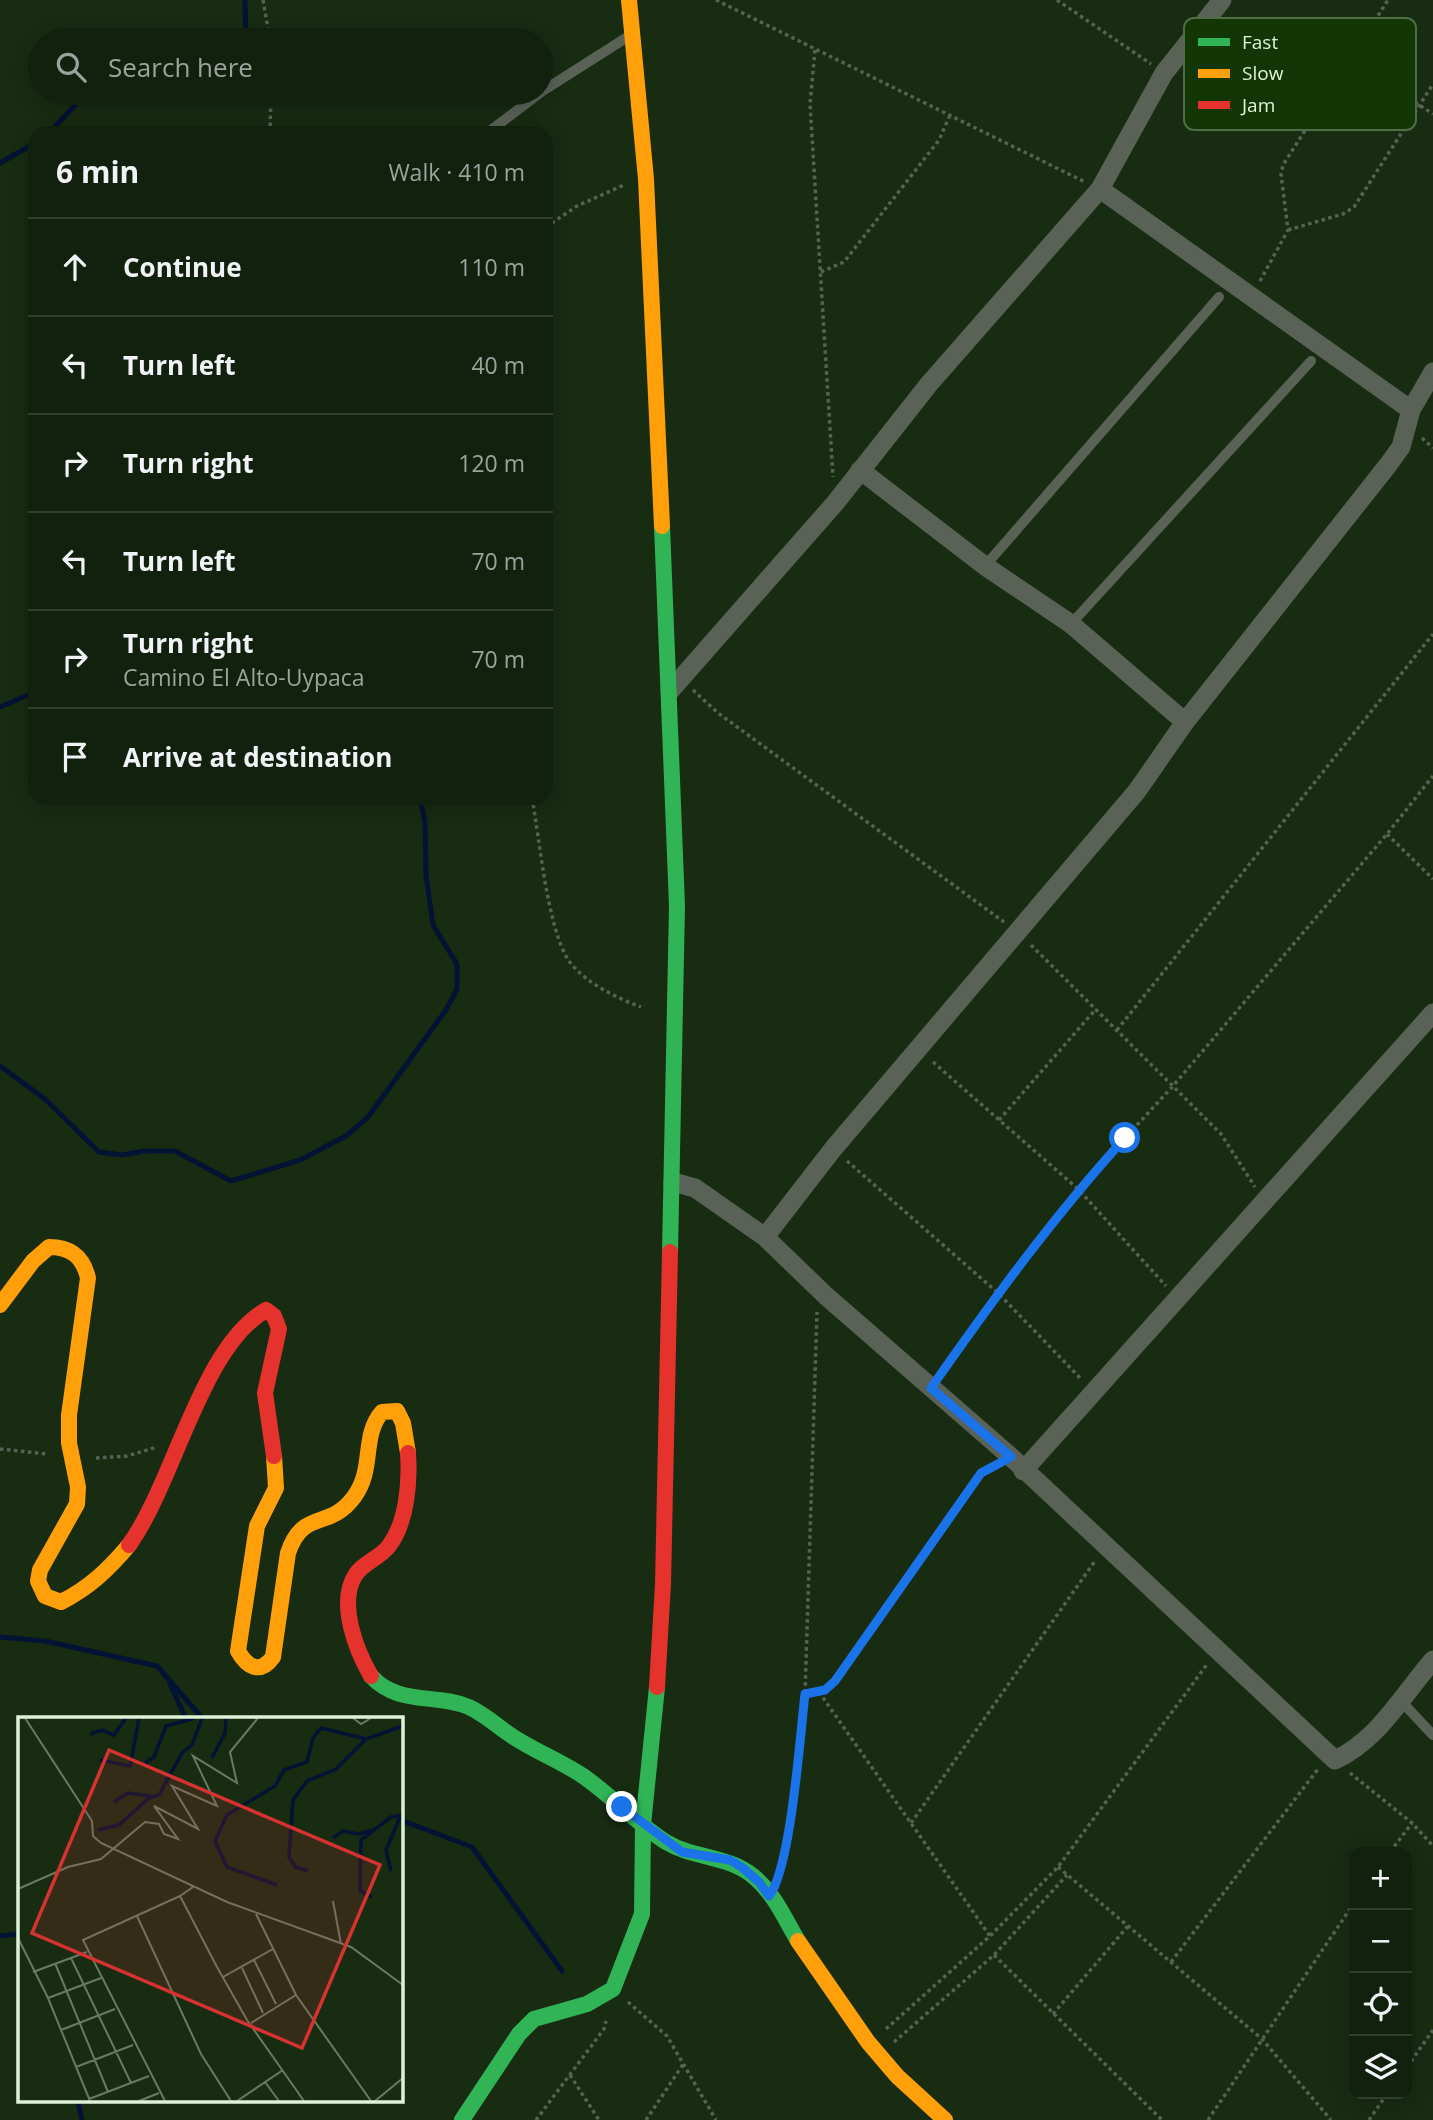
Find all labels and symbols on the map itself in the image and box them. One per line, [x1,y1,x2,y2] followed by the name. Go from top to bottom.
[1184,18,1416,130] legend
[1242,29,1278,55] text: Fast
[1242,60,1284,86] text: Slow
[1240,92,1275,118] text: Jam
[1109,1122,1140,1153] route start
[18,1717,402,2102] inset map
[606,1791,637,1822] route end

